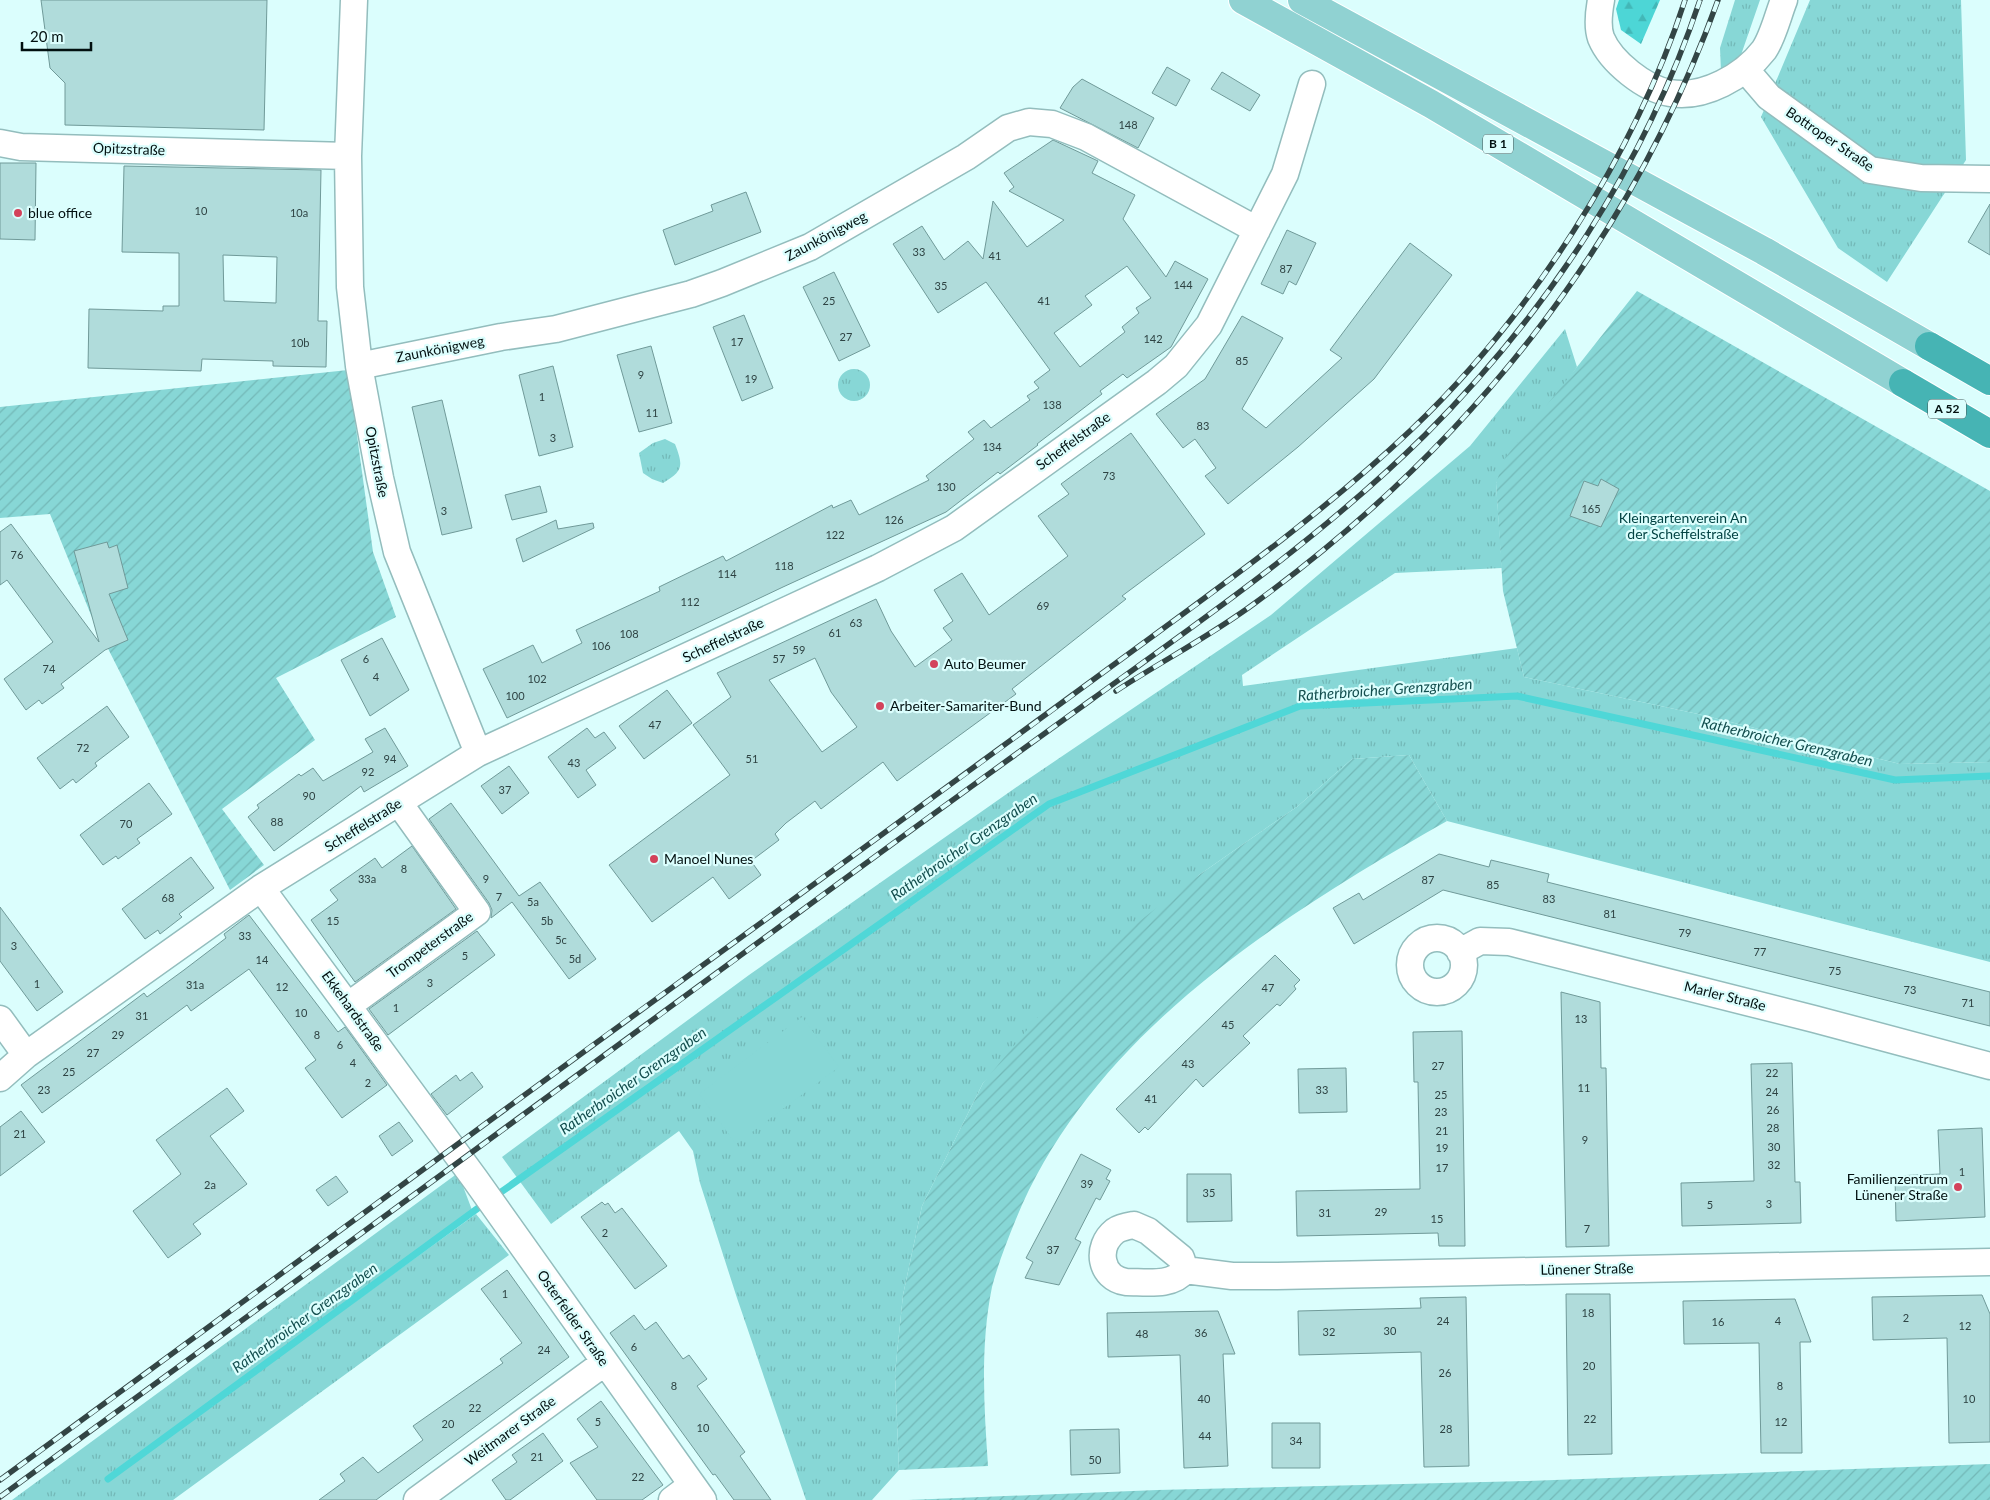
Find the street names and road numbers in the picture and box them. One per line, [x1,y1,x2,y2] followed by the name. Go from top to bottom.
[1783,103,1878,174] street label: Bottroper Straße
[1483,134,1513,154] road number: B 1
[93,139,165,158] street label: Opitzstraße
[782,207,869,264] street label: Zaunkönigweg
[394,332,486,365] street label: Zaunkönigweg
[1928,399,1966,418] road number: A 52
[1032,408,1113,473] street label: Scheffelstraße
[362,425,393,499] street label: Opitzstraße
[679,613,766,666] street label: Scheffelstraße
[321,794,404,855] street label: Scheffelstraße
[383,908,476,981] street label: Trompeterstraße
[319,967,388,1054] street label: Ekkehardstraße
[1682,977,1768,1014] street label: Marler Straße
[1540,1259,1634,1278] street label: Lünener Straße
[534,1266,613,1369] street label: Osterfelder Straße
[461,1392,559,1469] street label: Weitmarer Straße

